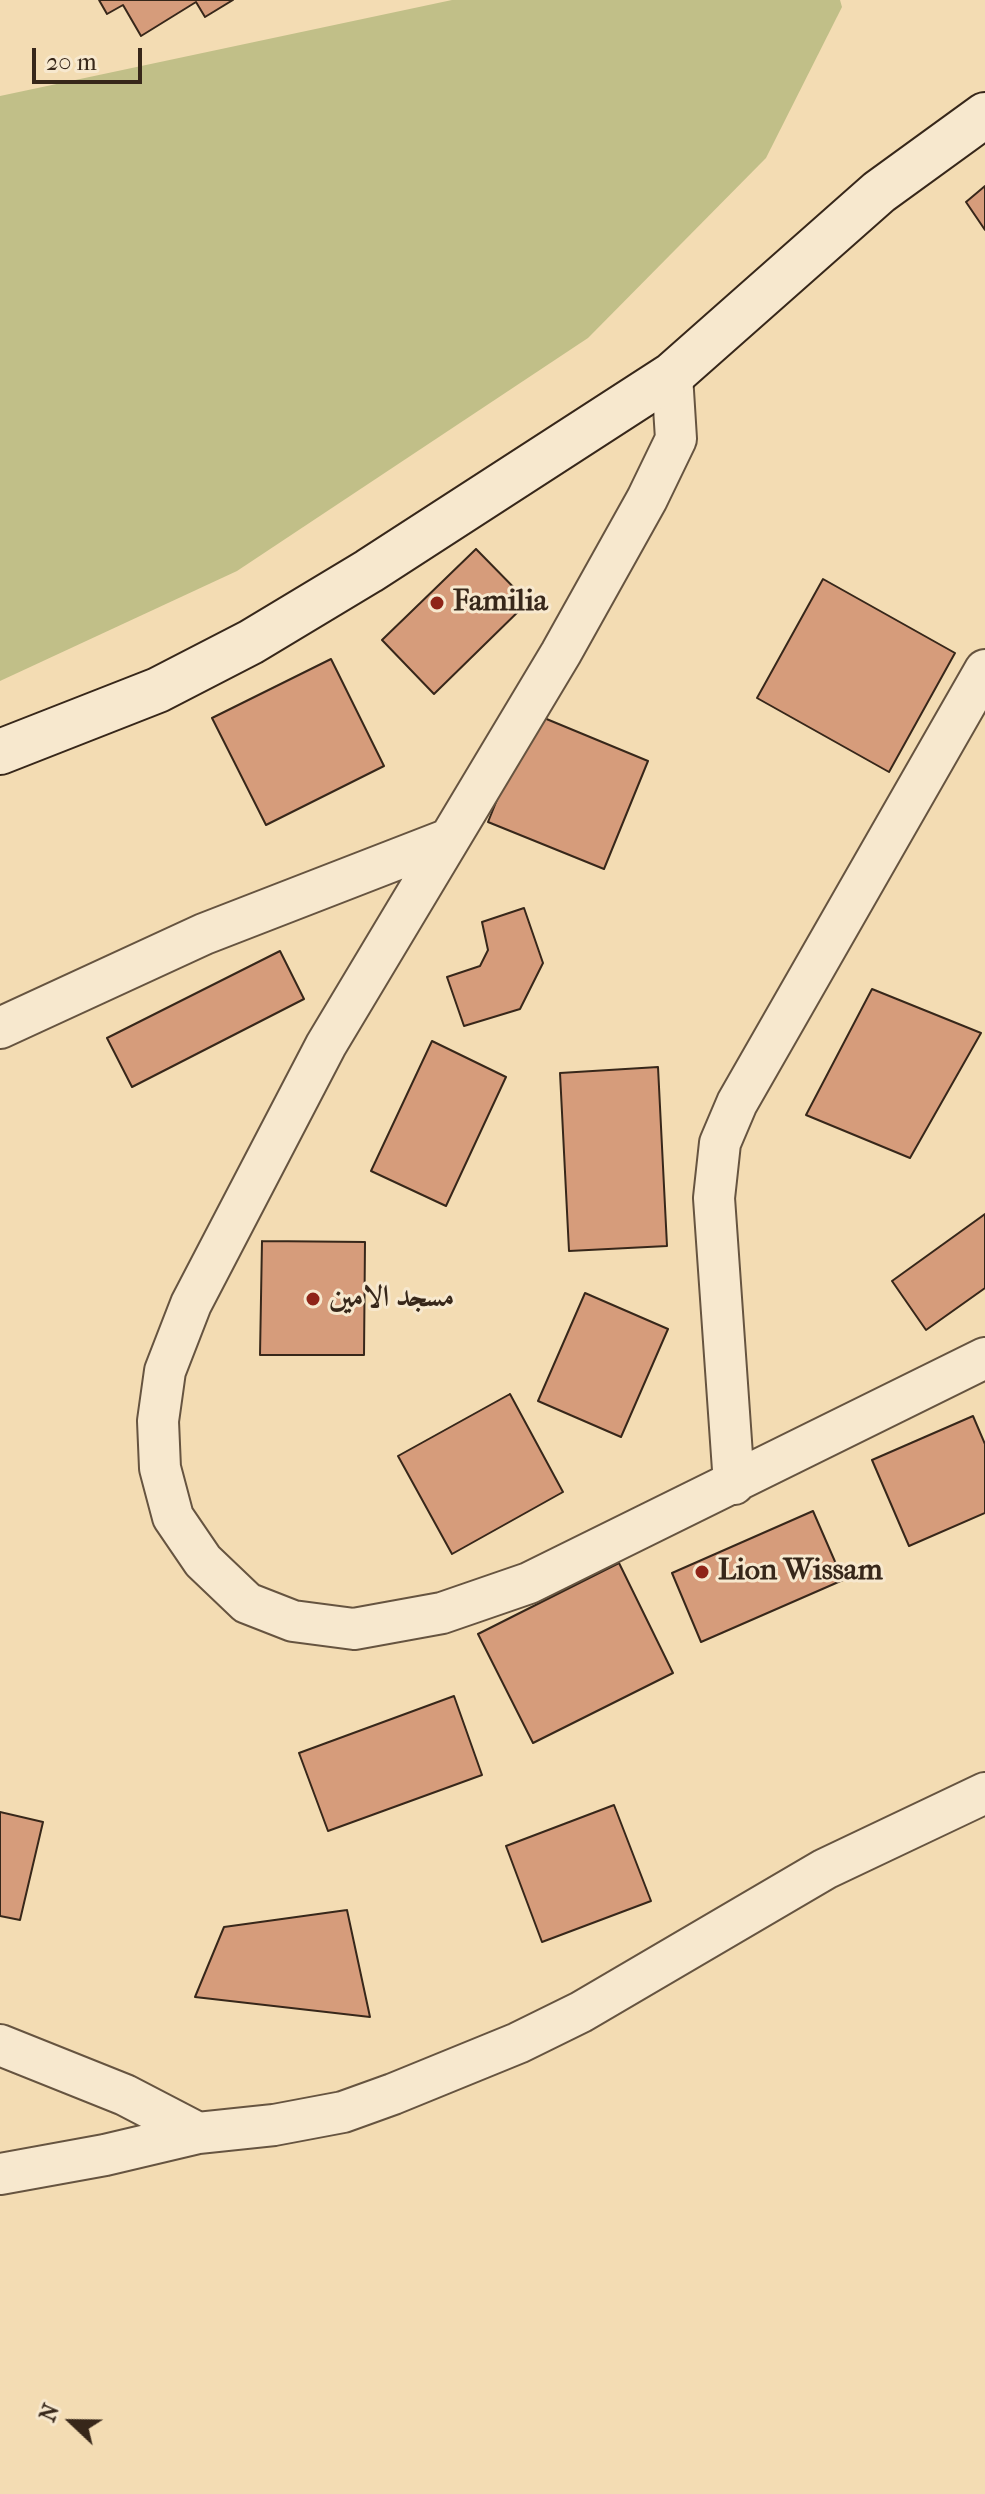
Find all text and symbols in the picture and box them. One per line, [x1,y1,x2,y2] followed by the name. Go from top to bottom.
[36,32,146,82] scale bar
[46,48,97,76] text: 20 m
[453,585,548,621] place label: Familia
[428,594,446,612] marker: Familia
[329,1281,455,1317] place label: مسجد الامين
[304,1290,322,1308] marker: مسجد الامين
[718,1554,883,1590] place label: Lion Wissam
[693,1563,711,1581] marker: Lion Wissam
[32,2382,112,2462] north arrow
[35,2400,65,2426] text: N

